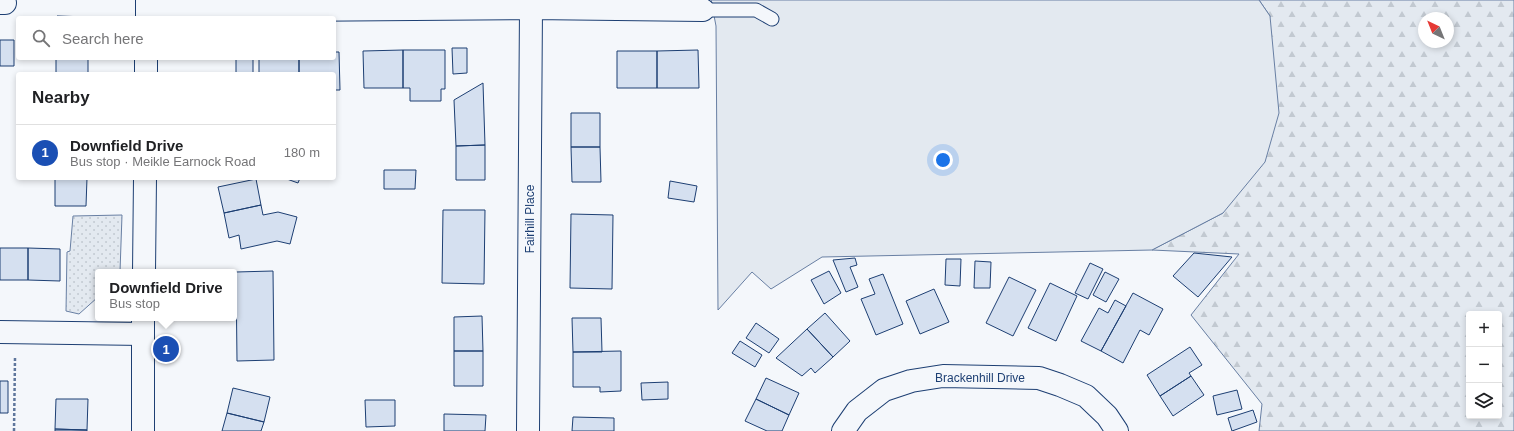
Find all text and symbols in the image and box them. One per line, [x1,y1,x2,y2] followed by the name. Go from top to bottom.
[1418,12,1454,48] north arrow
[16,16,336,60] search box
[30,27,52,49] icon: search
[62,30,144,47] text: Search here
[32,88,90,107] text: Nearby
[70,137,183,154] text: Downfield Drive
[41,145,49,160] text: 1
[284,145,320,160] text: 180 m
[933,150,953,170] your location
[70,154,256,169] text: Bus stop · Meikle Earnock Road
[523,184,537,253] street label: Fairhill Place
[95,269,237,321] popup
[109,279,223,296] text: Downfield Drive
[109,296,160,311] text: Bus stop
[1466,311,1502,419] map controls
[1466,311,1502,347] button: +
[153,334,179,364] pin: 1
[1466,347,1502,383] button: −
[935,371,1025,385] street label: Brackenhill Drive
[1466,383,1502,419] button: layers

